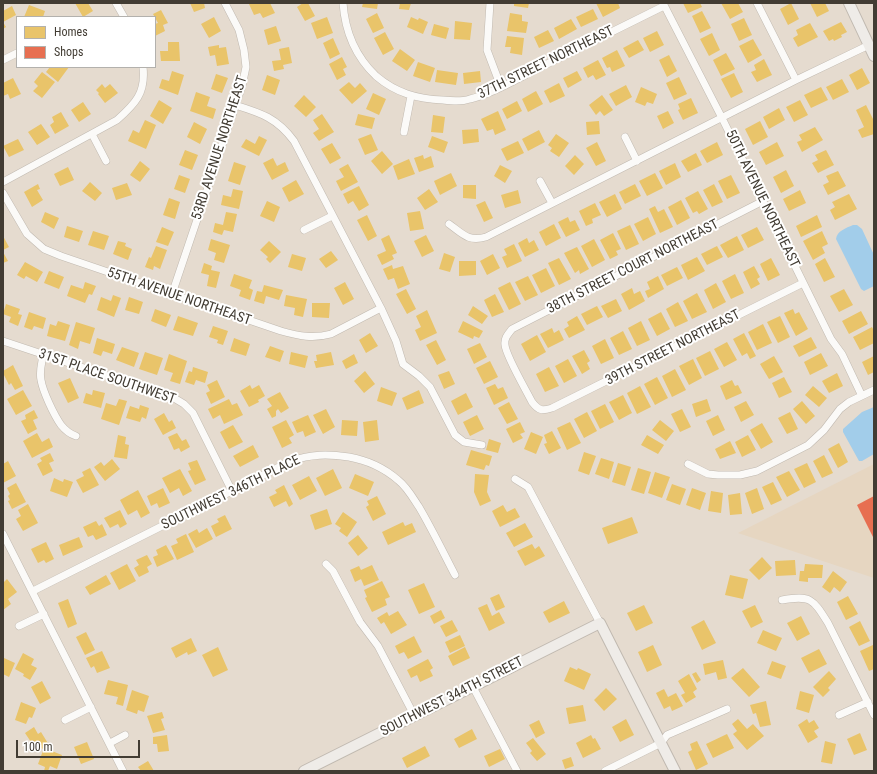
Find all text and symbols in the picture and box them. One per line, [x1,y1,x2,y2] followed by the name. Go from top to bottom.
[16,16,156,68] legend
[475,23,617,103] street label: 37TH STREET NORTHEAST
[54,25,88,39] text: Homes
[54,45,83,59] text: Shops
[189,74,251,222] street label: 53RD AVENUE NORTHEAST
[721,127,803,271] street label: 50TH AVENUE NORTHEAST
[544,216,722,318] street label: 38TH STREET COURT NORTHEAST
[105,264,253,330] street label: 55TH AVENUE NORTHEAST
[603,307,743,389] street label: 39TH STREET NORTHEAST
[36,346,178,408] street label: 31ST PLACE SOUTHWEST
[159,452,303,534] street label: SOUTHWEST 346TH PLACE
[378,654,526,740] street label: SOUTHWEST 344TH STREET
[18,732,142,758] scale bar
[23,740,53,754] text: 100 m

